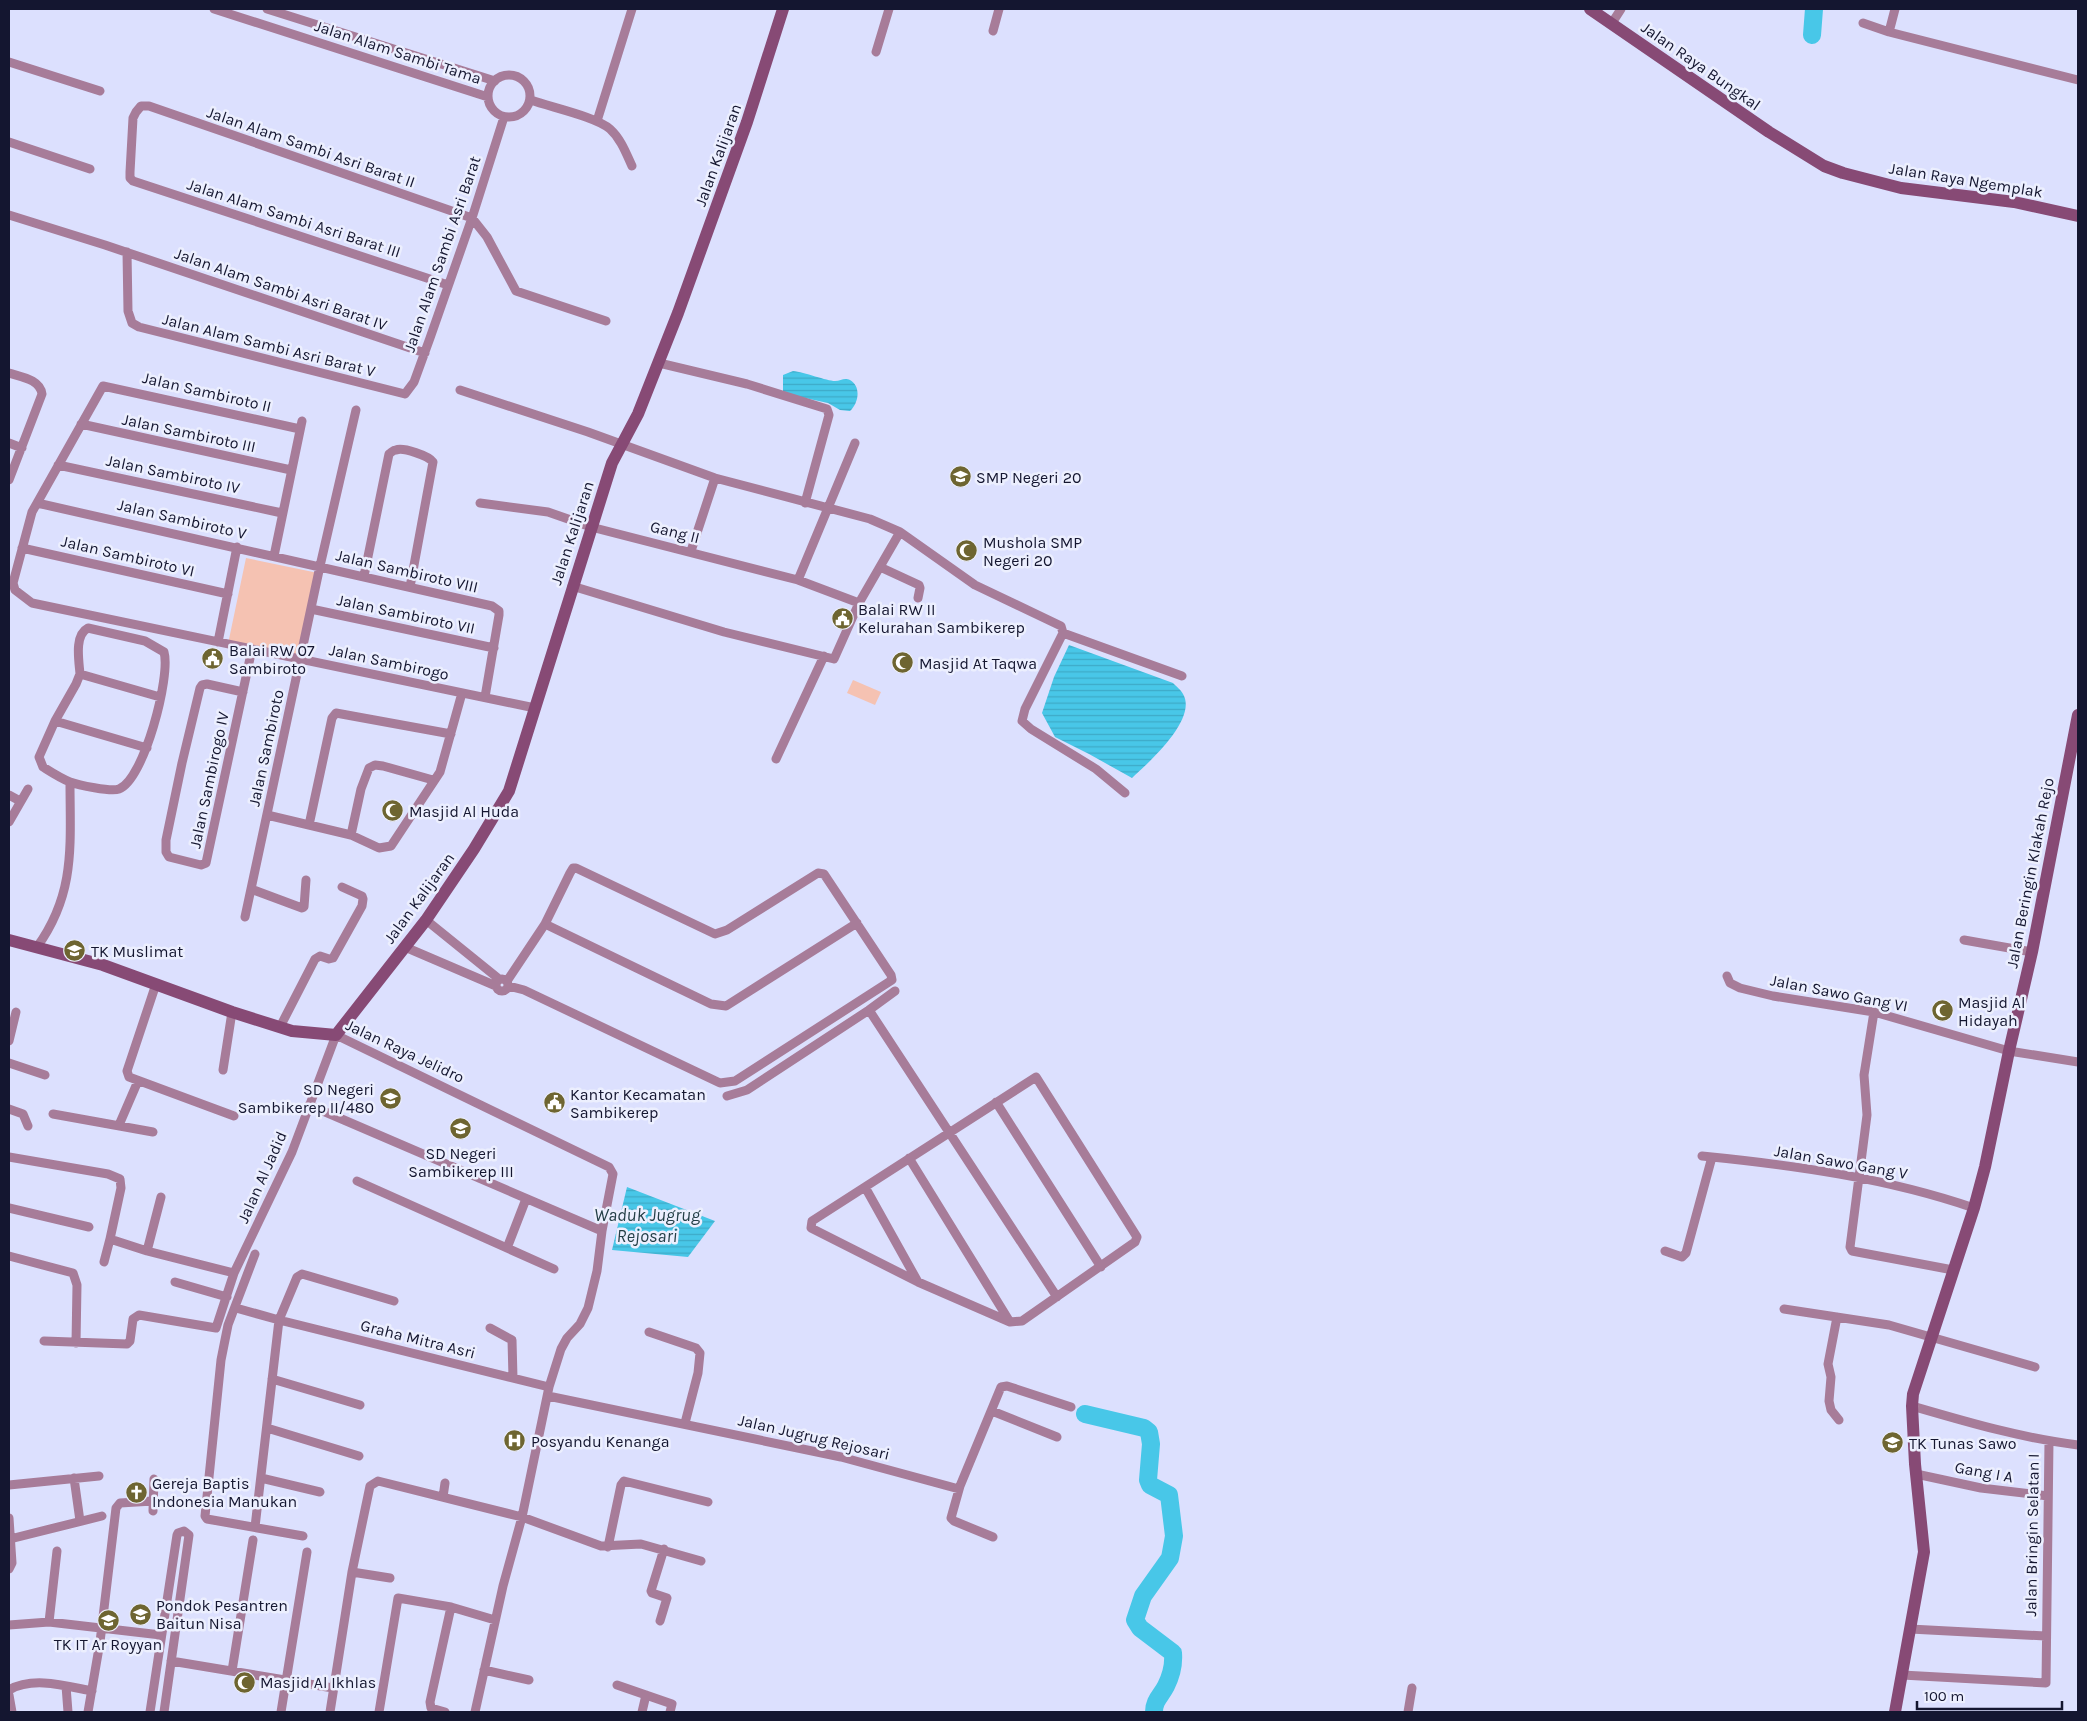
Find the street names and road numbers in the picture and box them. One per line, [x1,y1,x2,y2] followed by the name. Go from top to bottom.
[312,16,484,88] street label: Jalan Alam Sambi Tama
[1638,18,1764,114] street label: Jalan Raya Bungkal
[691,101,745,209] street label: Jalan Kalijaran
[204,102,418,192] street label: Jalan Alam Sambi Asri Barat II
[399,153,485,355] street label: Jalan Alam Sambi Asri Barat
[1888,158,2044,202] street label: Jalan Raya Ngemplak
[185,174,403,262] street label: Jalan Alam Sambi Asri Barat III
[172,244,390,334] street label: Jalan Alam Sambi Asri Barat IV
[161,309,377,381] street label: Jalan Alam Sambi Asri Barat V
[141,368,273,416] street label: Jalan Sambiroto II
[120,410,258,456] street label: Jalan Sambiroto III
[104,451,242,497] street label: Jalan Sambiroto IV
[546,479,598,587] street label: Jalan Kalijaran
[116,495,248,543] street label: Jalan Sambiroto V
[648,517,702,547] street label: Gang II
[59,531,197,581] street label: Jalan Sambiroto VI
[334,545,480,597] street label: Jalan Sambiroto VIII
[335,590,477,638] street label: Jalan Sambiroto VII
[327,640,451,684] street label: Jalan Sambirogo
[244,688,288,808] street label: Jalan Sambiroto
[185,710,233,850] street label: Jalan Sambirogo IV
[2002,776,2058,970] street label: Jalan Beringin Klakah Rejo
[380,849,458,947] street label: Jalan Kalijaran
[1769,970,1909,1016] street label: Jalan Sawo Gang VI
[343,1015,467,1087] street label: Jalan Raya Jelidro
[233,1128,291,1226] street label: Jalan Al Jadid
[1773,1141,1909,1183] street label: Jalan Sawo Gang V
[358,1316,478,1362] street label: Graha Mitra Asri
[736,1410,892,1464] street label: Jalan Jugrug Rejosari
[2021,1453,2043,1617] street label: Jalan Bringin Selatan I
[1953,1458,2015,1486] street label: Gang I A

